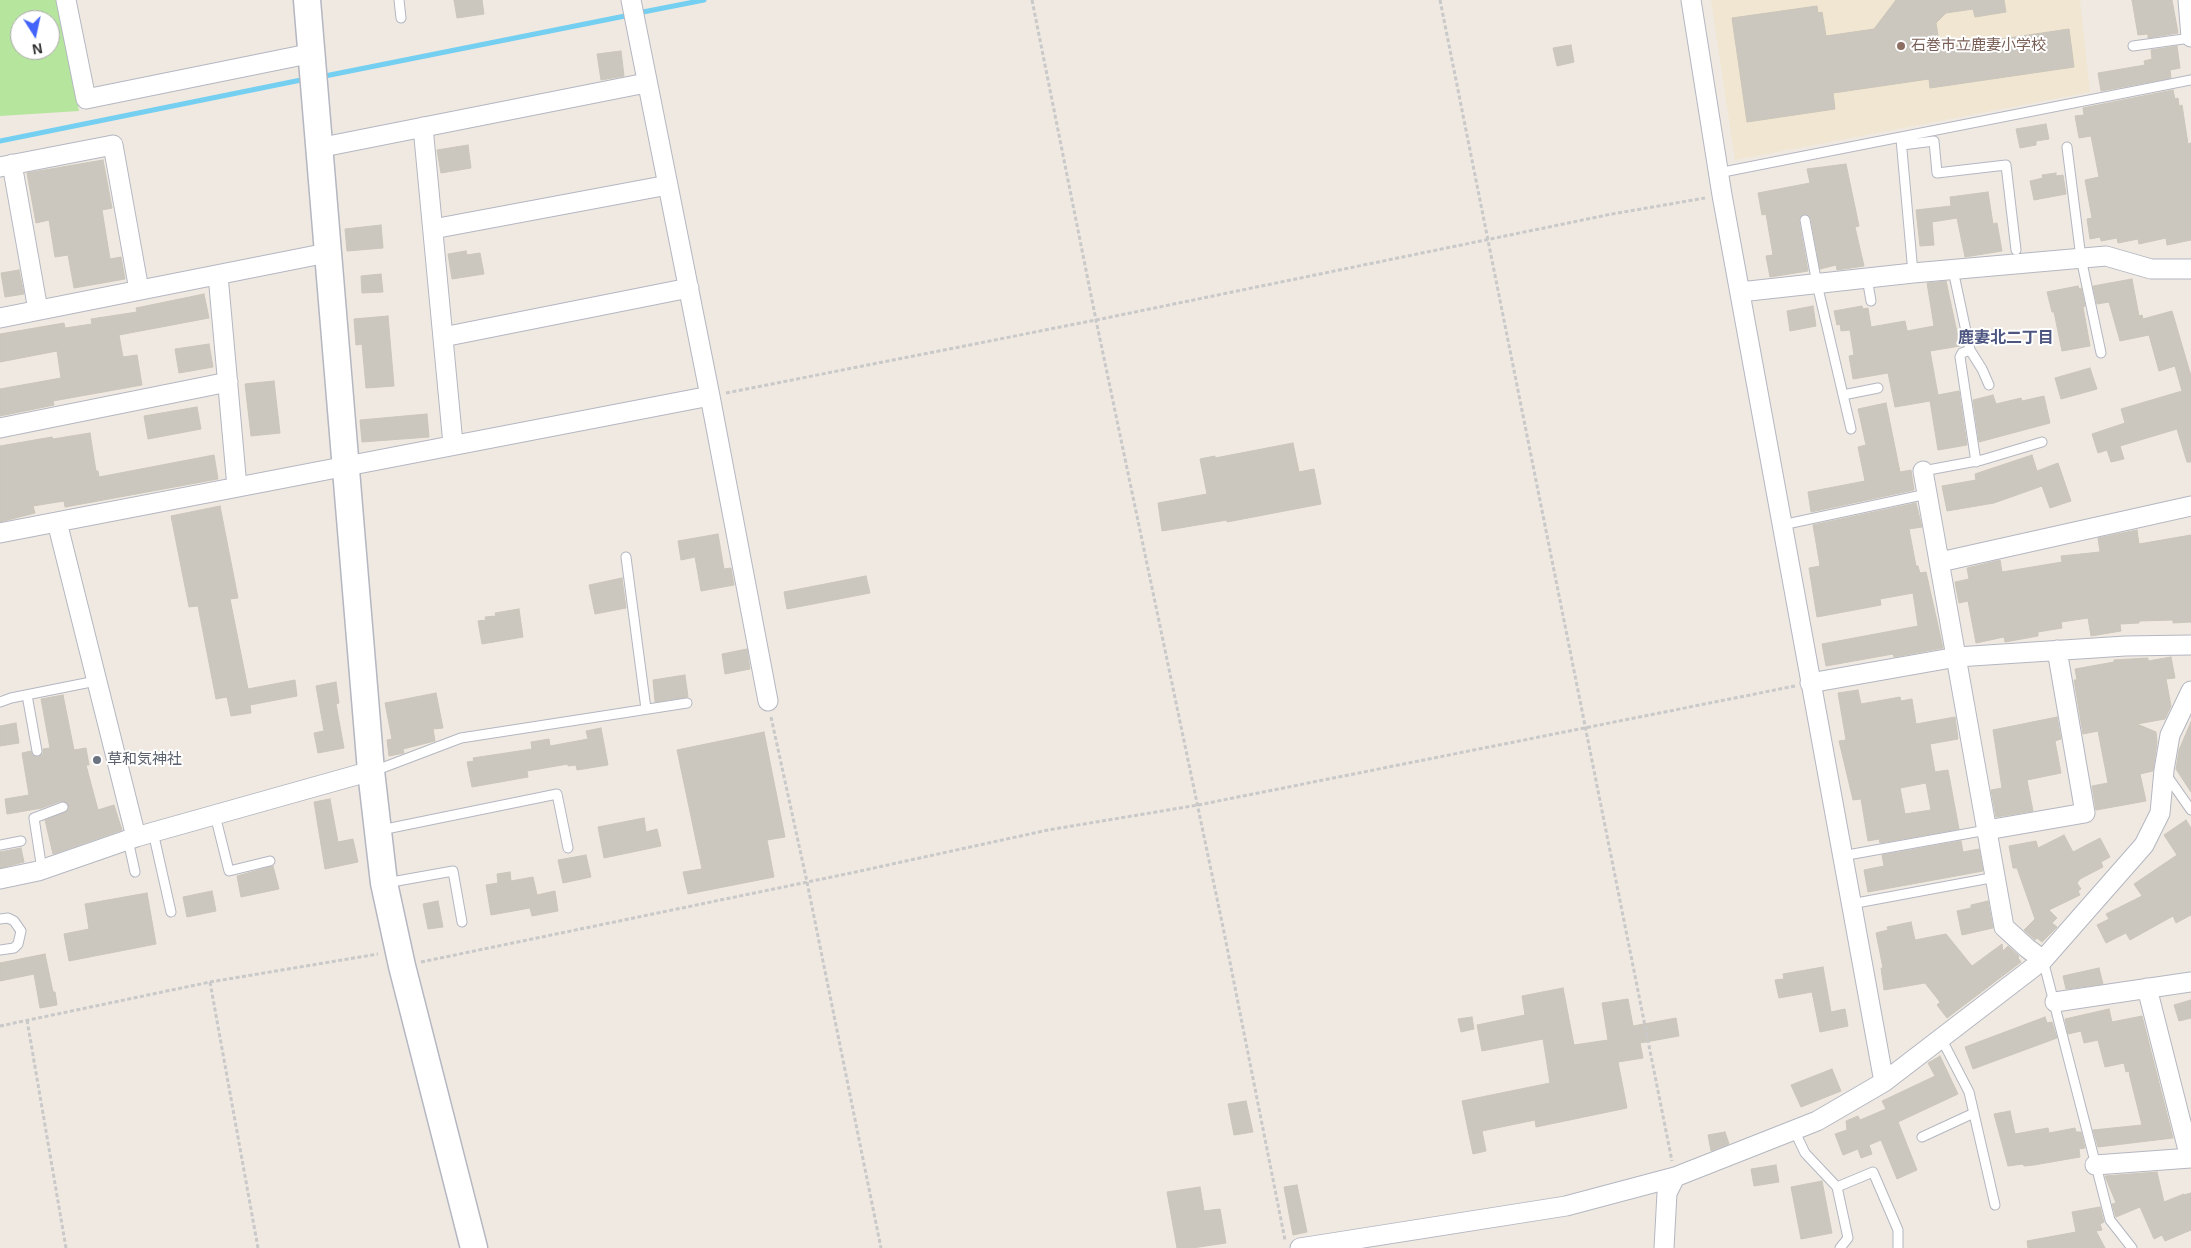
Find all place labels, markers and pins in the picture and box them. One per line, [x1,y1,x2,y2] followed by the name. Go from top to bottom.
[1911,37,2046,55] place label: 石巻市立鹿妻小学校
[1895,40,1907,52] marker: 石巻市立鹿妻小学校
[107,751,182,769] place label: 草和気神社
[91,754,103,766] marker: 草和気神社

